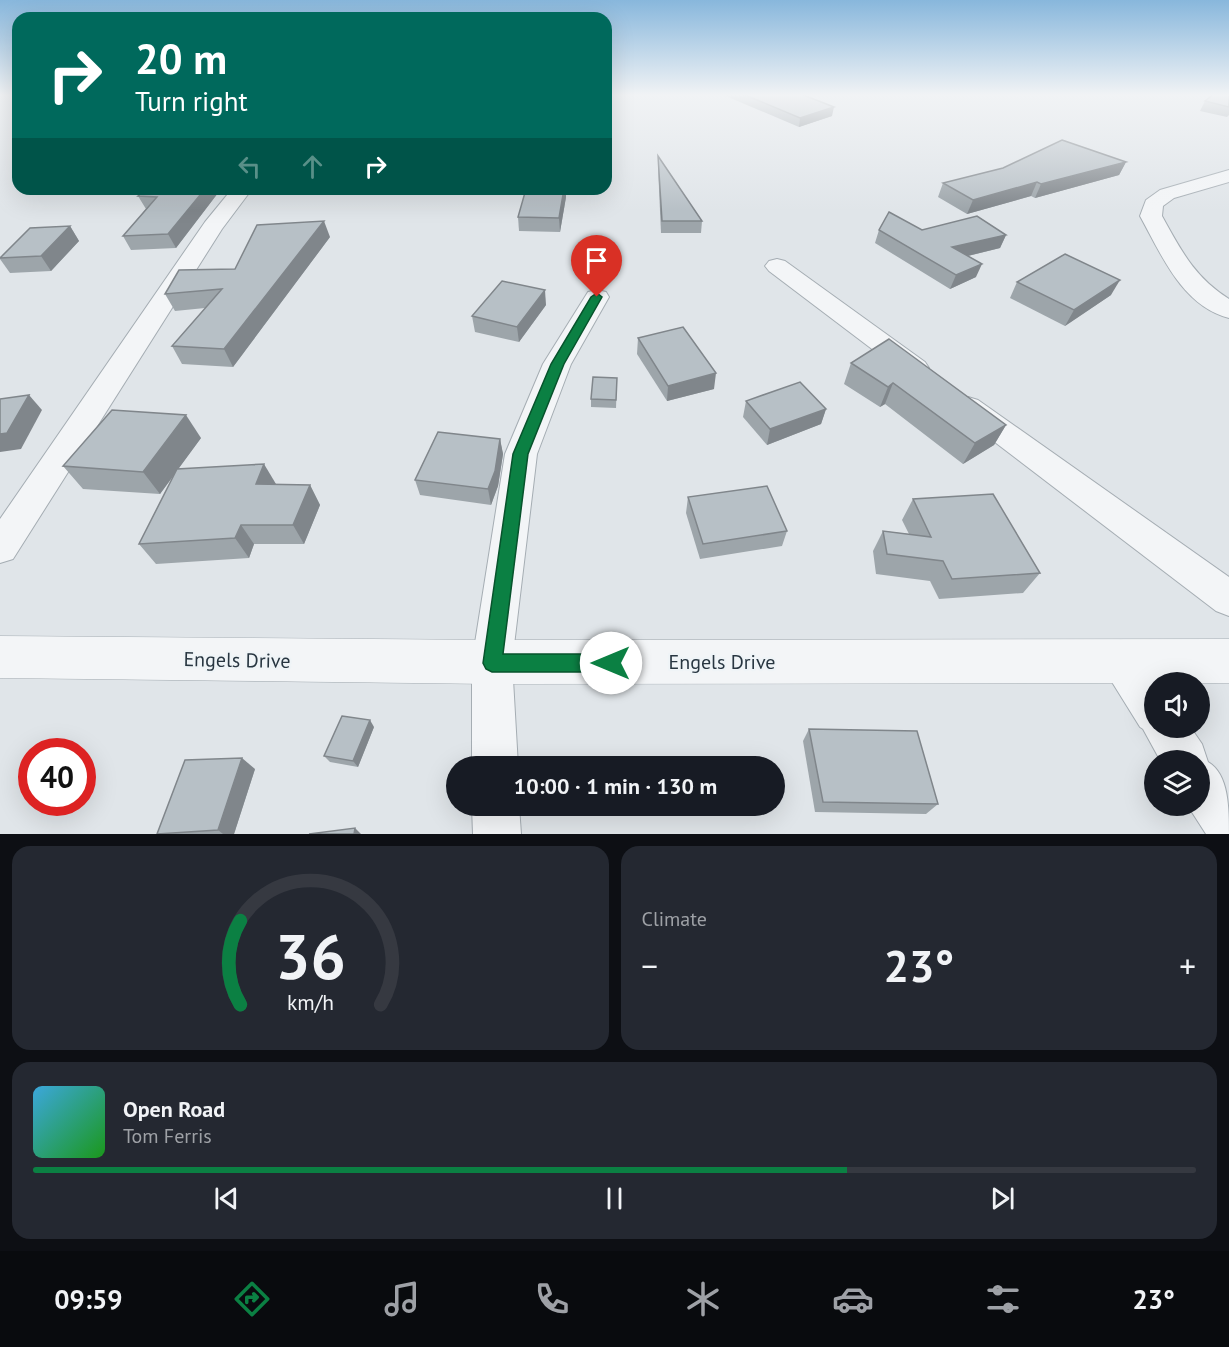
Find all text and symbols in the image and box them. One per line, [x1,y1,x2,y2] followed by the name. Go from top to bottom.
[135,31,227,86] text: 20 m
[36,36,114,114] icon: right
[135,84,248,118] text: Turn right
[233,150,266,183] icon: left
[296,150,329,183] icon: ahead
[359,150,392,183] icon: right
[571,235,622,297] pin
[580,244,613,277] icon: arrive
[579,631,643,695] position arrow
[183,646,291,674] street label: Engels Drive
[669,649,775,675] street label: Engels Drive
[1144,672,1210,816] map controls
[1144,672,1210,738] button: sound
[18,738,96,816] speed limit sign: 40
[1144,750,1210,816] button: layers
[514,772,717,800] text: 10:00 · 1 min · 130 m
[642,906,707,932] text: Climate
[275,915,346,996] text: 36
[883,936,954,994] text: 23°
[642,944,658,987] text: −
[1179,944,1196,987] text: +
[287,988,334,1016] text: km/h
[123,1095,225,1123] text: Open Road
[123,1123,212,1149] text: Tom Ferris
[210,1182,243,1215] icon: previous
[598,1182,631,1215] icon: pause
[986,1182,1019,1215] icon: next
[231,1278,273,1320] icon: directions
[381,1278,423,1320] icon: music
[531,1278,573,1320] icon: phone
[682,1278,724,1320] icon: climate
[832,1278,874,1320] icon: car
[982,1278,1024,1320] icon: filters
[54,1282,123,1316] text: 09:59
[1132,1282,1175,1316] text: 23°

